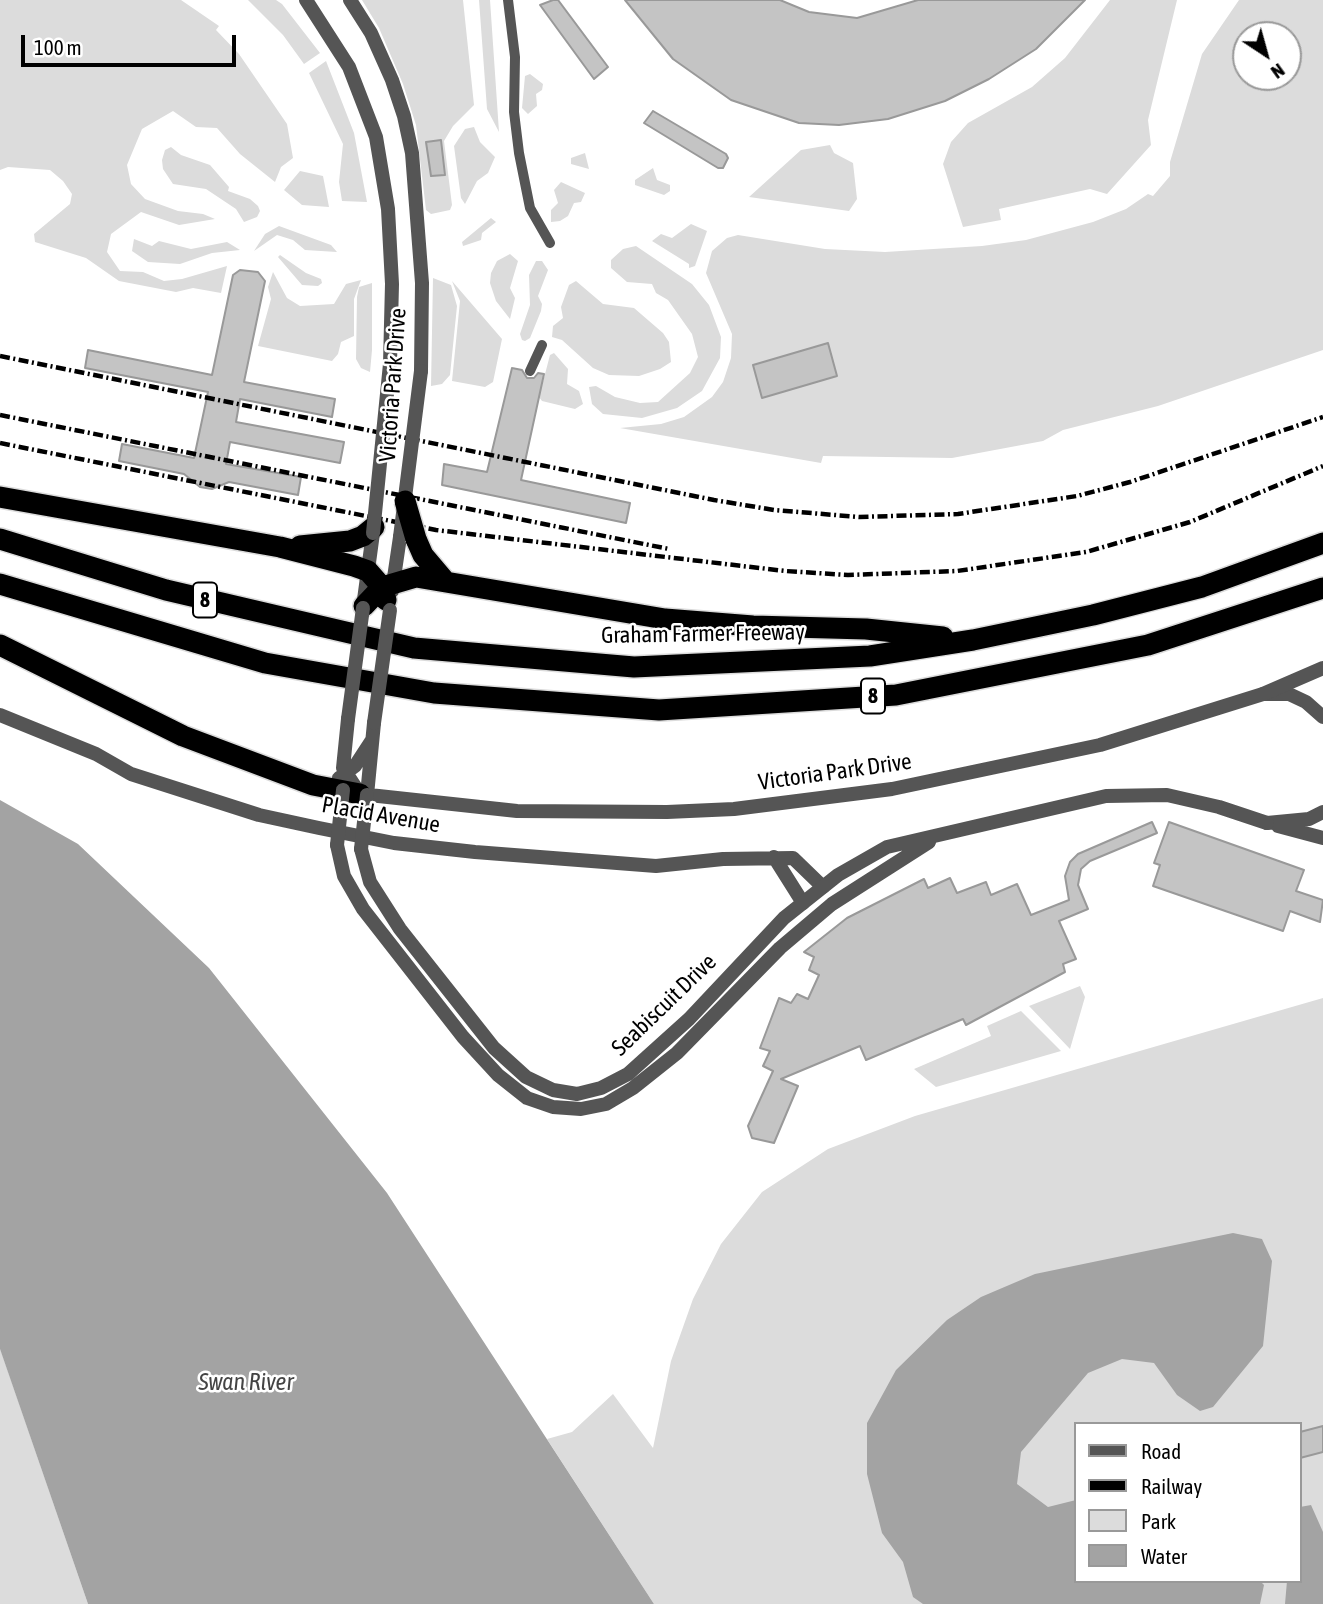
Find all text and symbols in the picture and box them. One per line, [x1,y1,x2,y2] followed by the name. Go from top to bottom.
[24,21,240,65] scale bar
[1232,21,1302,91] north arrow
[34,35,82,59] text: 100 m
[1267,59,1289,84] text: N
[374,307,412,463] street label: Victoria Park Drive
[193,582,217,618] road number: 8
[601,618,805,650] street label: Graham Farmer Freeway
[861,678,885,714] road number: 8
[757,748,913,796] street label: Victoria Park Drive
[320,791,442,839] street label: Placid Avenue
[606,948,722,1062] street label: Seabiscuit Drive
[198,1368,294,1396] water label: Swan River
[1074,1422,1302,1583] legend
[1141,1439,1181,1463] text: Road
[1141,1474,1202,1498] text: Railway
[1141,1509,1176,1533] text: Park
[1141,1544,1187,1568] text: Water

